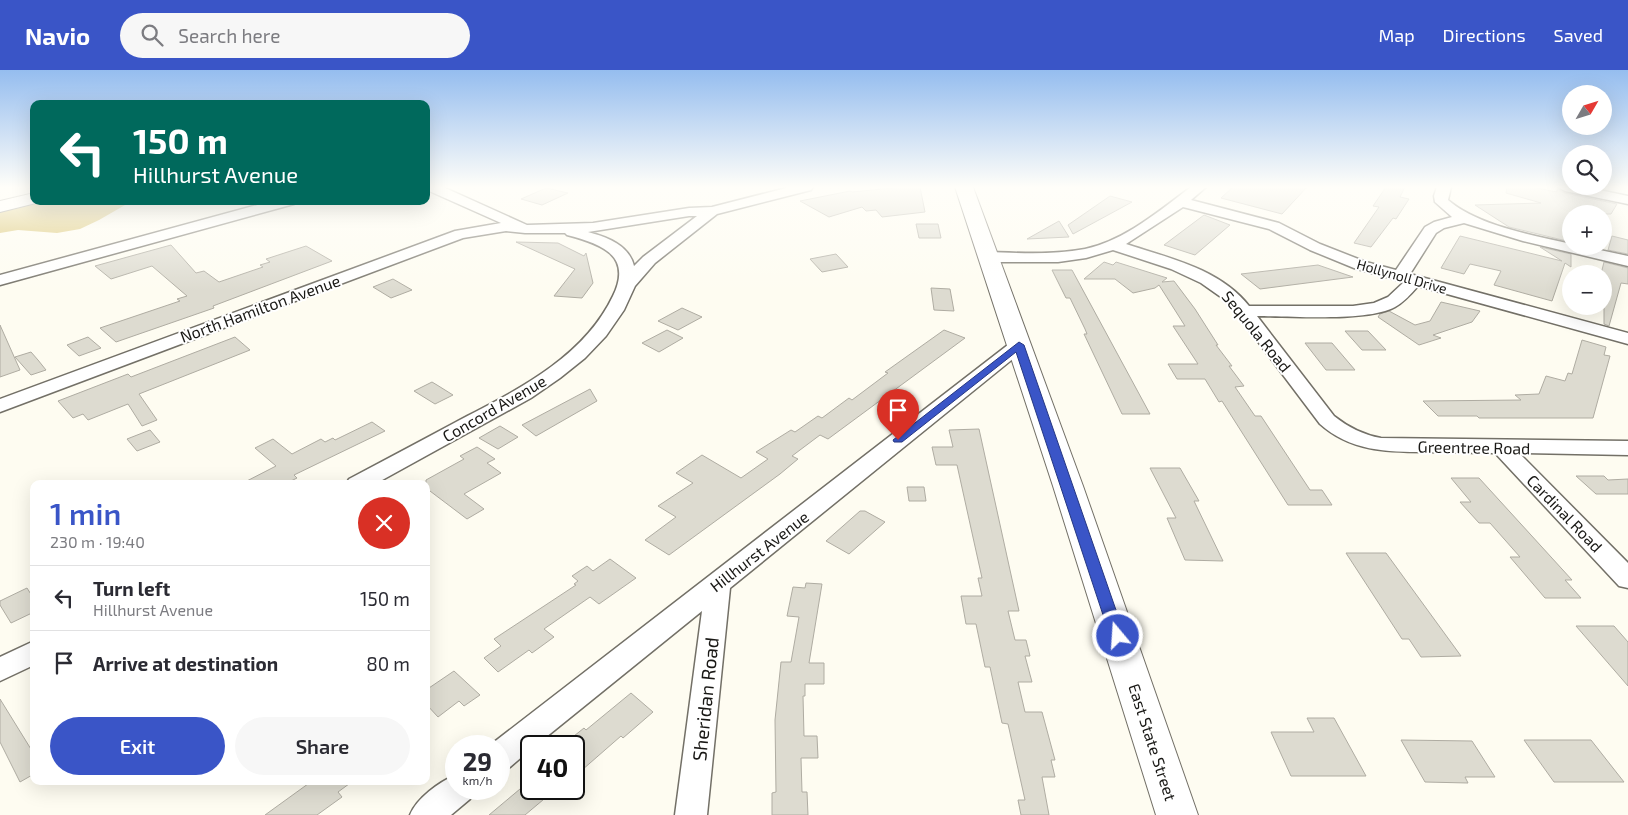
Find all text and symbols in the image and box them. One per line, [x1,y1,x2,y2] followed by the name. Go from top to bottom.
[120,13,470,58] search box
[25,21,90,50] text: Navio
[138,21,166,49] icon: search
[178,24,280,47] text: Search here
[1378,24,1415,46] text: Map
[1443,24,1526,46] text: Directions
[1554,24,1603,46] text: Saved
[1562,85,1612,135] north arrow
[1562,85,1612,315] map controls
[133,119,228,161] text: 150 m
[50,120,115,185] icon: left
[1562,145,1612,195] button: search
[133,161,298,187] text: Hillhurst Avenue
[1562,205,1612,255] button: +
[1355,255,1449,297] street label: Hollynoll Drive
[1562,265,1612,315] button: −
[177,270,343,346] street label: North Hamilton Avenue
[1219,287,1295,375] street label: Sequola Road
[439,371,549,445] street label: Concord Avenue
[877,389,919,440] pin
[884,396,912,424] icon: arrive
[1418,437,1530,457] street label: Greentree Road
[1523,470,1607,556] street label: Cardinal Road
[50,495,121,531] text: 1 min
[358,497,410,549] button: close
[706,507,812,595] street label: Hillhurst Avenue
[50,532,145,551] text: 230 m · 19:40
[93,577,170,600] text: Turn left
[50,584,78,612] icon: left
[360,587,410,610] text: 150 m
[93,600,213,619] text: Hillhurst Avenue
[1091,609,1143,661] position arrow
[687,636,723,762] street label: Sheridan Road
[50,649,78,677] icon: arrive
[93,652,278,675] text: Arrive at destination
[366,652,410,675] text: 80 m
[1125,681,1181,803] street label: East State Street
[50,717,225,775] button: Exit
[235,717,410,775] button: Share
[520,735,585,800] speed limit sign: 40
[463,746,492,776] text: 29
[463,773,492,787] text: km/h

